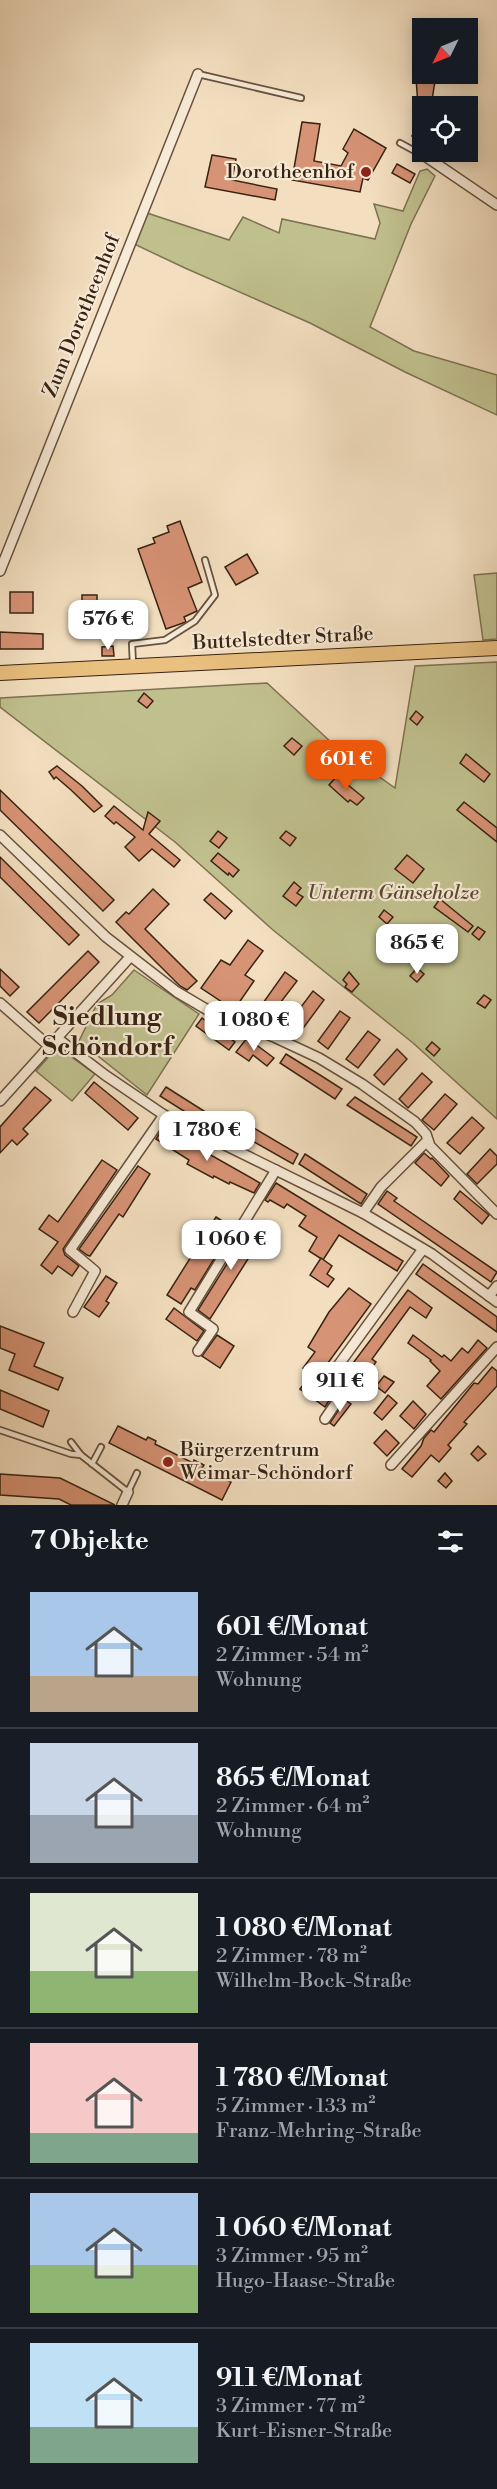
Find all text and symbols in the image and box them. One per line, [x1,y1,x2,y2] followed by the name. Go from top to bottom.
[412,18,478,84] north arrow
[412,18,478,162] map controls
[412,96,478,162] button: locate
[226,160,355,185] place label: Dorotheenhof
[359,165,373,179] marker: Dorotheenhof
[38,230,126,401] street label: Zum Dorotheenhof
[66,600,150,651] pin: 576 €
[82,607,134,632] text: 576 €
[191,622,374,656] street label: Buttelstedter Straße
[304,740,388,791] pin: 601 €
[320,747,372,772] text: 601 €
[307,881,479,906] park label: Unterm Gänseholze
[375,924,459,975] pin: 865 €
[390,931,444,956] text: 865 €
[42,1001,175,1063] district label: Siedlung Schöndorf
[199,1001,309,1052] pin: 1 080 €
[219,1008,289,1033] text: 1 080 €
[152,1111,262,1162] pin: 1 780 €
[173,1118,241,1143] text: 1 780 €
[176,1220,286,1271] pin: 1 060 €
[196,1227,266,1252] text: 1 060 €
[298,1362,382,1413] pin: 911 €
[316,1369,364,1394] text: 911 €
[179,1438,353,1486] place label: Bürgerzentrum Weimar-Schöndorf
[161,1455,175,1469] marker: Bürgerzentrum Weimar-Schöndorf
[30,1525,149,1557] text: 7 Objekte
[434,1525,467,1558] icon: filters
[216,1611,368,1643] text: 601 €/Monat
[78,1616,150,1688] icon: home
[216,1643,368,1668] text: 2 Zimmer · 54 m²
[216,1668,302,1693] text: Wohnung
[216,1762,370,1794] text: 865 €/Monat
[78,1767,150,1839] icon: home
[216,1794,370,1819] text: 2 Zimmer · 64 m²
[216,1819,302,1844] text: Wohnung
[216,1912,392,1944] text: 1 080 €/Monat
[78,1917,150,1989] icon: home
[216,1944,367,1969] text: 2 Zimmer · 78 m²
[216,1969,412,1994] text: Wilhelm-Bock-Straße
[216,2062,388,2094] text: 1 780 €/Monat
[78,2067,150,2139] icon: home
[216,2094,375,2119] text: 5 Zimmer · 133 m²
[216,2119,422,2144] text: Franz-Mehring-Straße
[216,2212,392,2244] text: 1 060 €/Monat
[78,2217,150,2289] icon: home
[216,2244,368,2269] text: 3 Zimmer · 95 m²
[216,2269,395,2294] text: Hugo-Haase-Straße
[216,2362,362,2394] text: 911 €/Monat
[78,2367,150,2439] icon: home
[216,2394,365,2419] text: 3 Zimmer · 77 m²
[216,2419,392,2444] text: Kurt-Eisner-Straße

